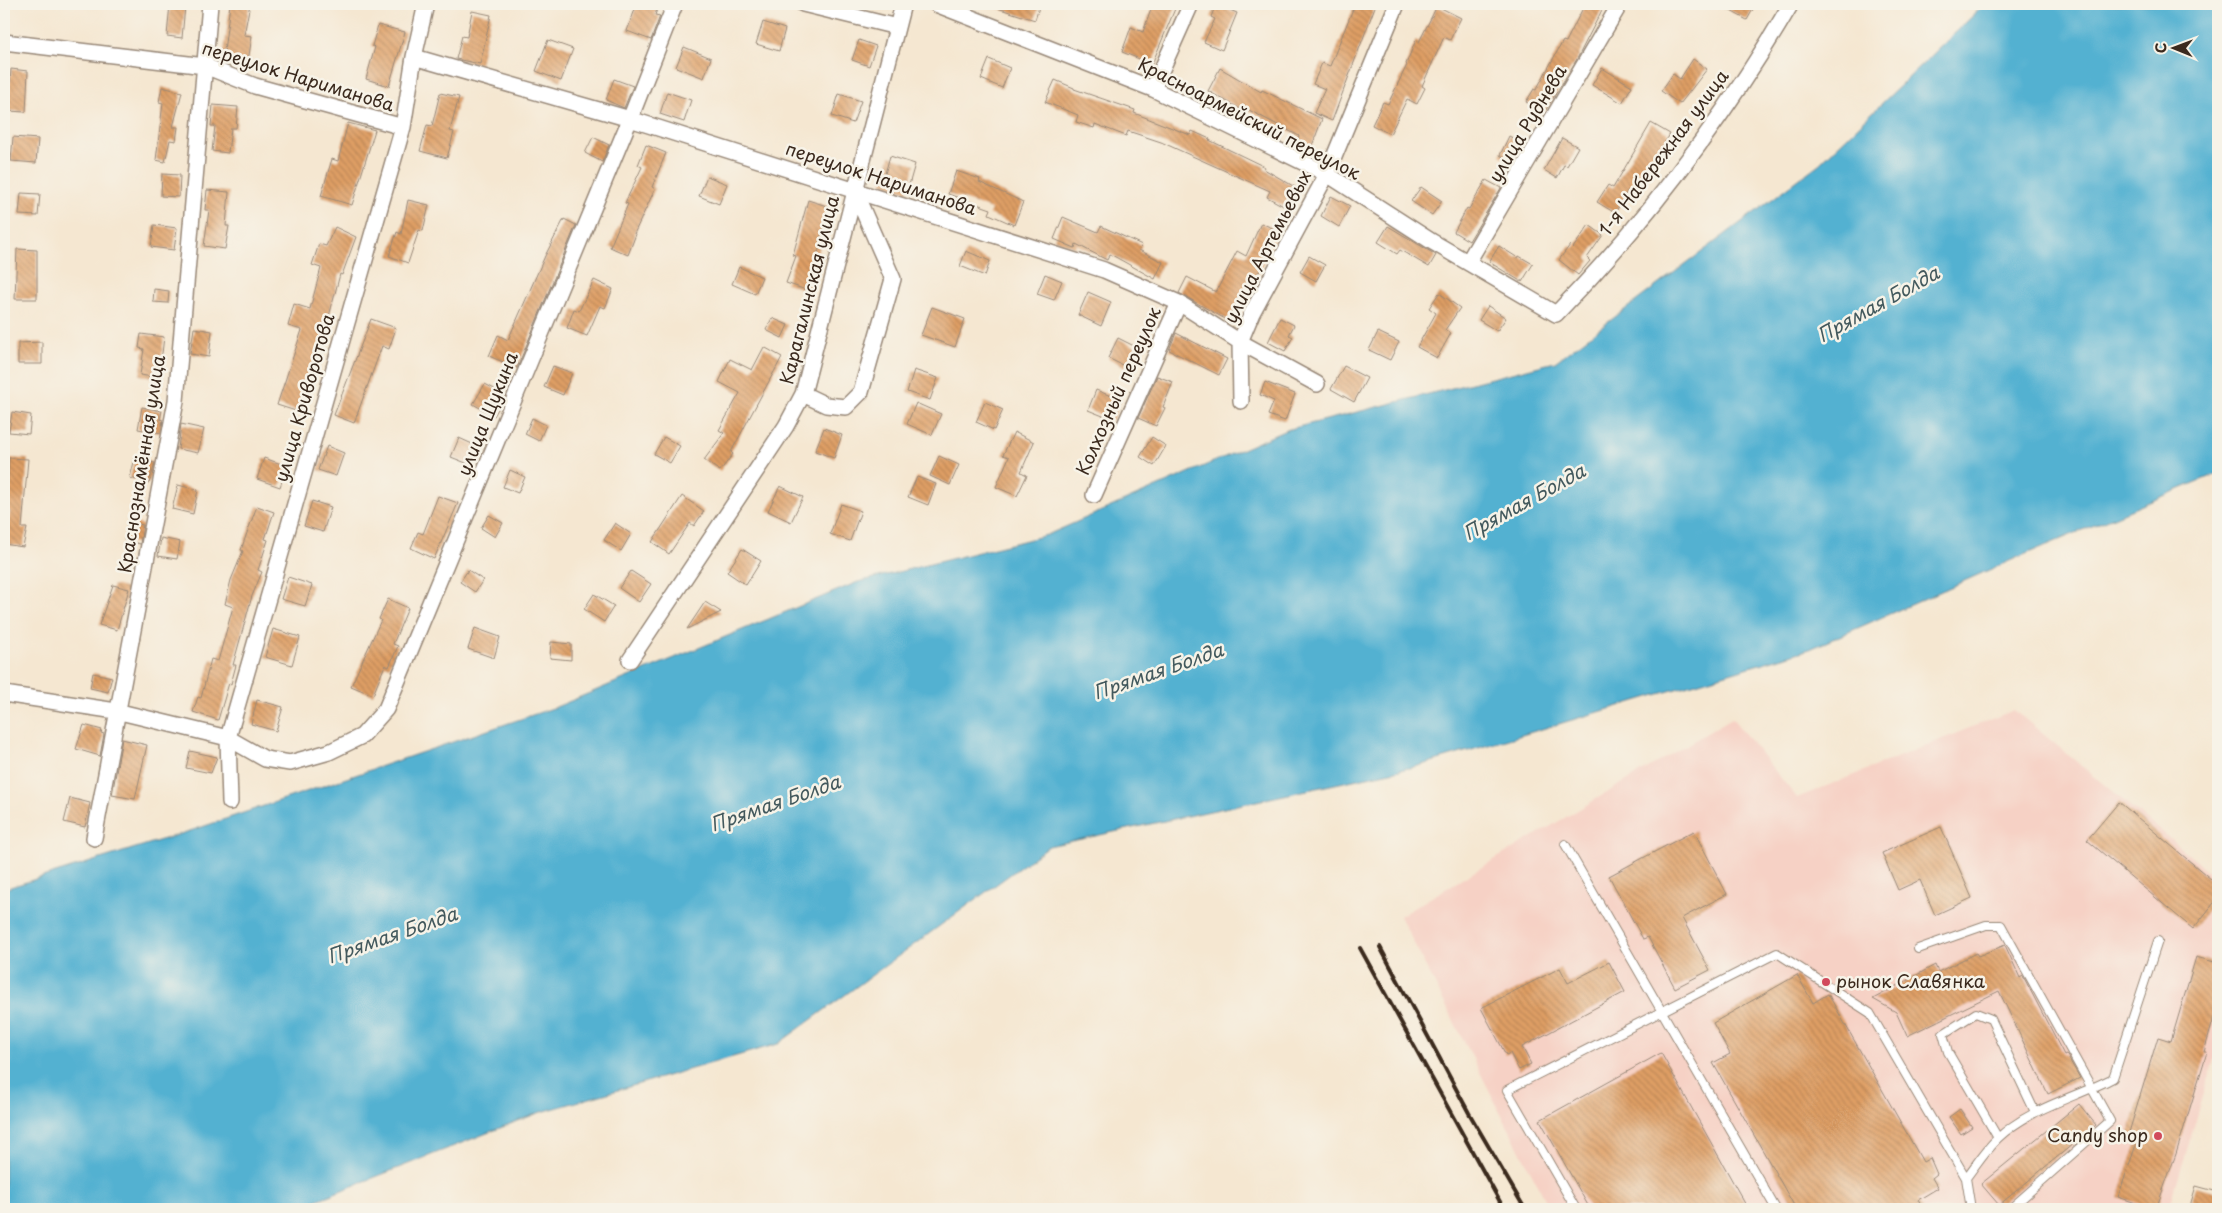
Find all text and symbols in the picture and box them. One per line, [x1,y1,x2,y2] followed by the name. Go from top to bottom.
[2150,22,2200,72] north arrow
[199,33,399,118] street label: переулок Нариманова
[2150,42,2171,53] text: С
[1134,50,1366,186] street label: Красноармейский переулок
[1481,59,1573,187] street label: улица Руднева
[1591,63,1735,241] street label: 1-я Набережная улица
[782,134,981,221] street label: переулок Нариманова
[1216,165,1317,328] street label: улица Артемьевых
[772,192,845,387] street label: Карагалинская улица
[1811,257,1945,348] water label: Прямая Болда
[1068,302,1167,479] street label: Колхозный переулок
[267,309,341,485] street label: улица Криворотова
[449,347,524,479] street label: улица Щукина
[110,352,171,575] street label: Краснознамённая улица
[1457,455,1591,546] water label: Прямая Болда
[1089,634,1228,705] water label: Прямая Болда
[706,766,845,837] water label: Прямая Болда
[323,898,462,969] water label: Прямая Болда
[1836,967,1986,994] place label: рынок Славянка
[1820,976,1832,988] marker: рынок Славянка
[2047,1121,2148,1148] place label: Candy shop
[2152,1130,2164,1142] marker: Candy shop

